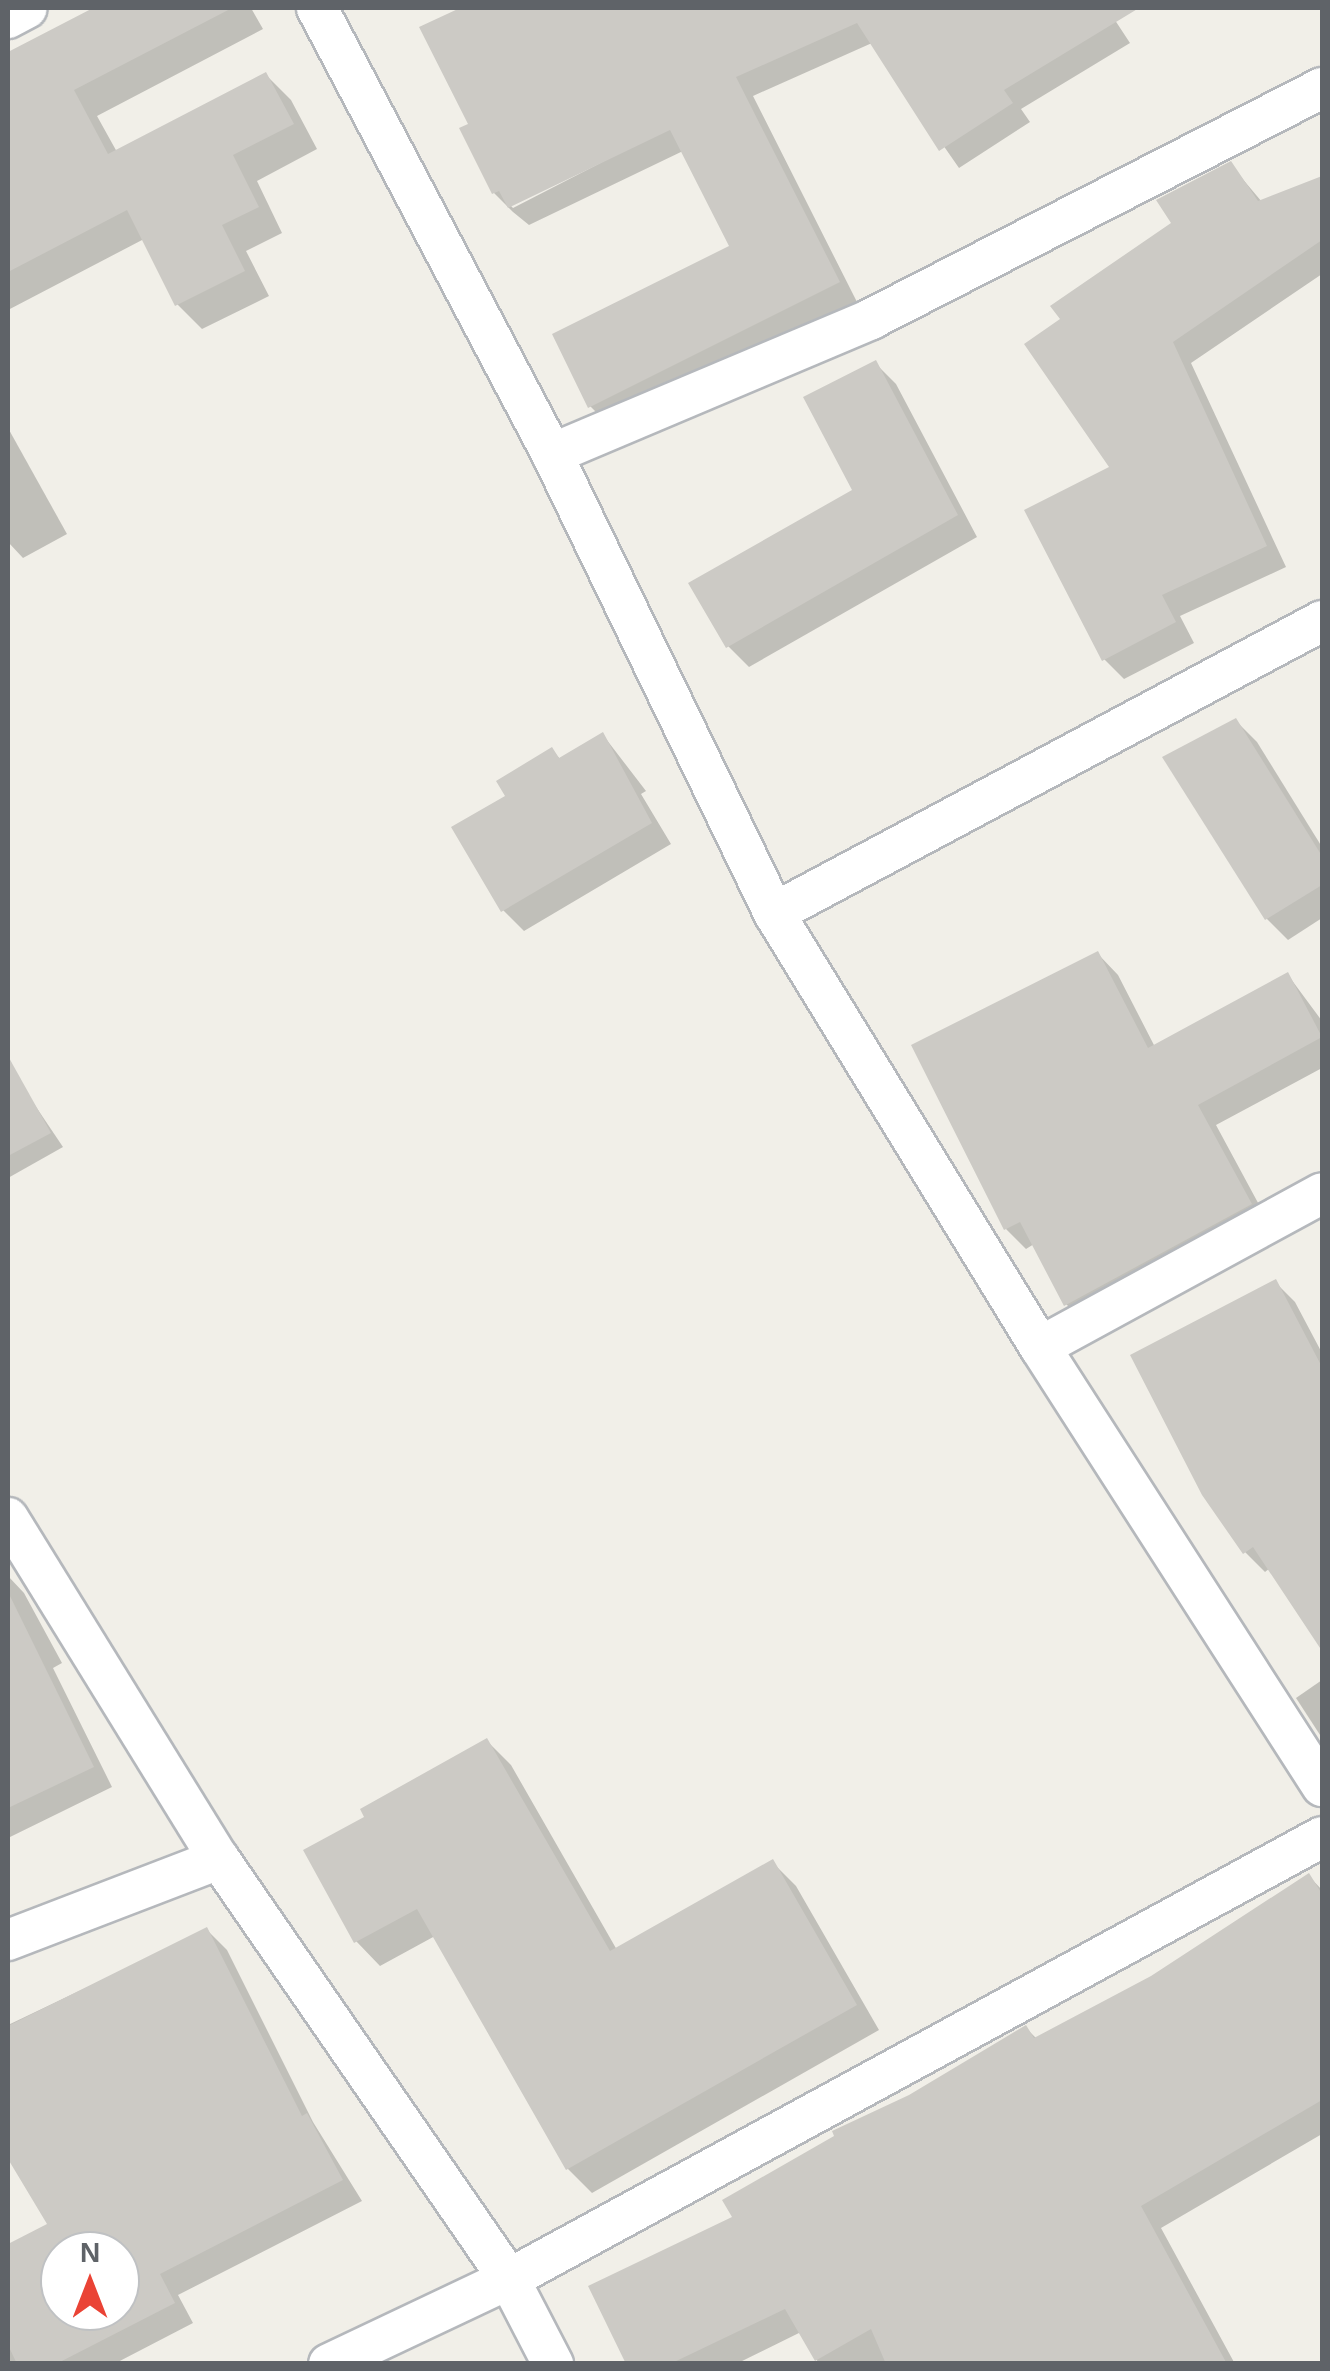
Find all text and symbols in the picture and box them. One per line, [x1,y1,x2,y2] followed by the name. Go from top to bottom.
[40,2231,140,2331] north arrow
[80,2237,100,2268] text: N

